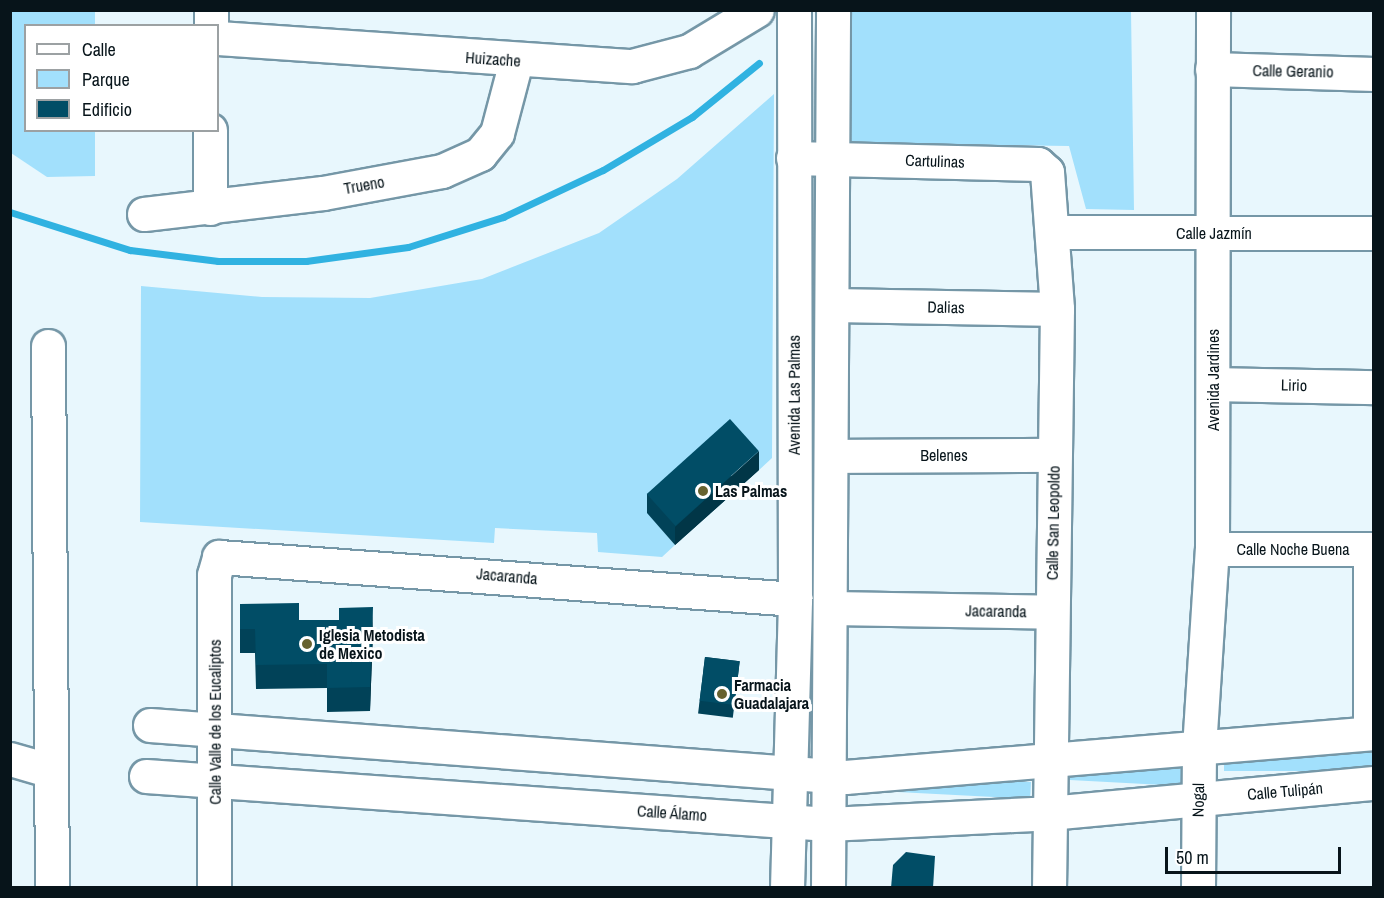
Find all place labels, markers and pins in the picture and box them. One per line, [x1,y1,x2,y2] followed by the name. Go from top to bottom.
[715,481,787,501] place label: Las Palmas
[696,484,710,498] marker: Las Palmas
[319,625,425,663] place label: Iglesia Metodista de Mexico
[300,637,314,651] marker: Iglesia Metodista de Mexico
[734,675,809,713] place label: Farmacia Guadalajara
[715,687,729,701] marker: Farmacia Guadalajara

